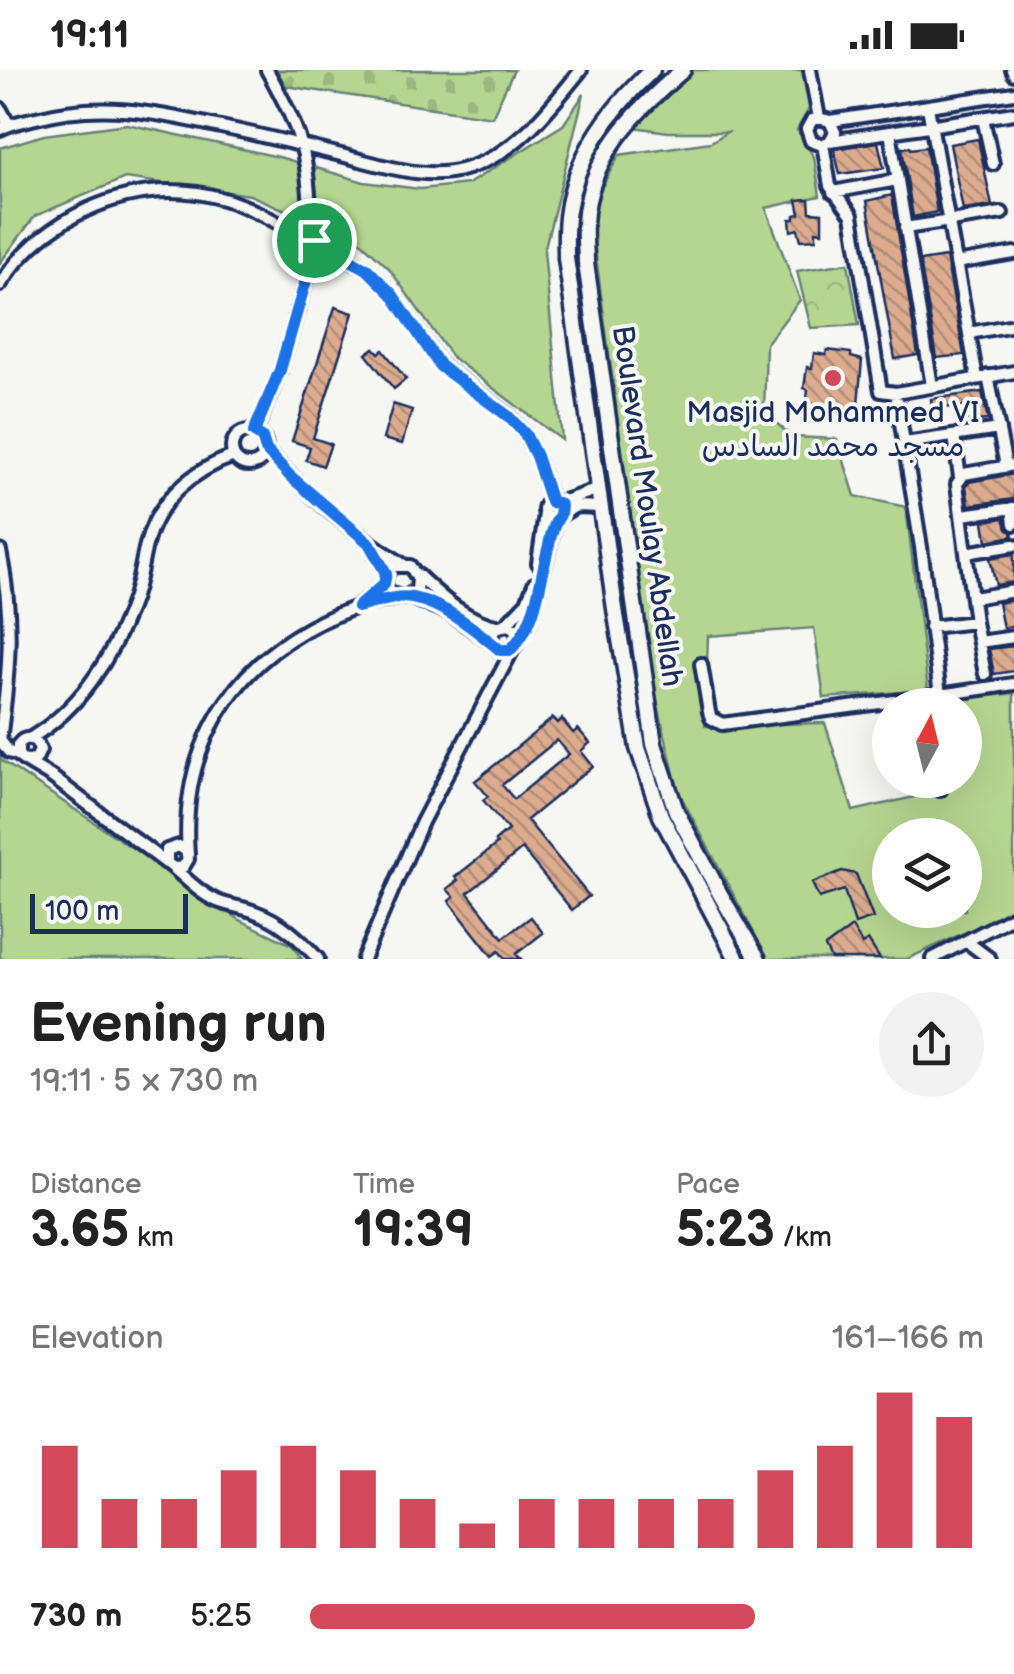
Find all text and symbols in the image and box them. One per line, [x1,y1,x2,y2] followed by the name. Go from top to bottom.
[50,13,129,58] text: 19:11
[272,198,357,283] pin
[287,213,342,268] icon: arrive
[604,323,690,689] street label: Boulevard Moulay Abdellah
[822,367,844,389] marker: Masjid Mohammed VI مسجد محمد السادس
[686,395,980,465] place label: Masjid Mohammed VI مسجد محمد السادس
[872,688,982,798] north arrow
[872,688,982,928] map controls
[872,818,982,928] button: layers
[30,889,188,934] scale bar
[45,895,119,928] text: 100 m
[30,991,327,1058] text: Evening run
[879,992,984,1097] button: share
[30,1062,258,1101] text: 19:11 · 5 × 730 m
[30,1168,142,1201] text: Distance
[353,1168,415,1201] text: Time
[676,1168,740,1201] text: Pace
[30,1201,129,1261] text: 3.65
[353,1201,474,1261] text: 19:39
[676,1201,775,1261] text: 5:23
[129,1221,174,1254] text: km
[775,1221,832,1254] text: /km
[30,1319,163,1358] text: Elevation
[832,1319,984,1358] text: 161–166 m
[30,1597,122,1636] text: 730 m
[190,1597,252,1636] text: 5:25

